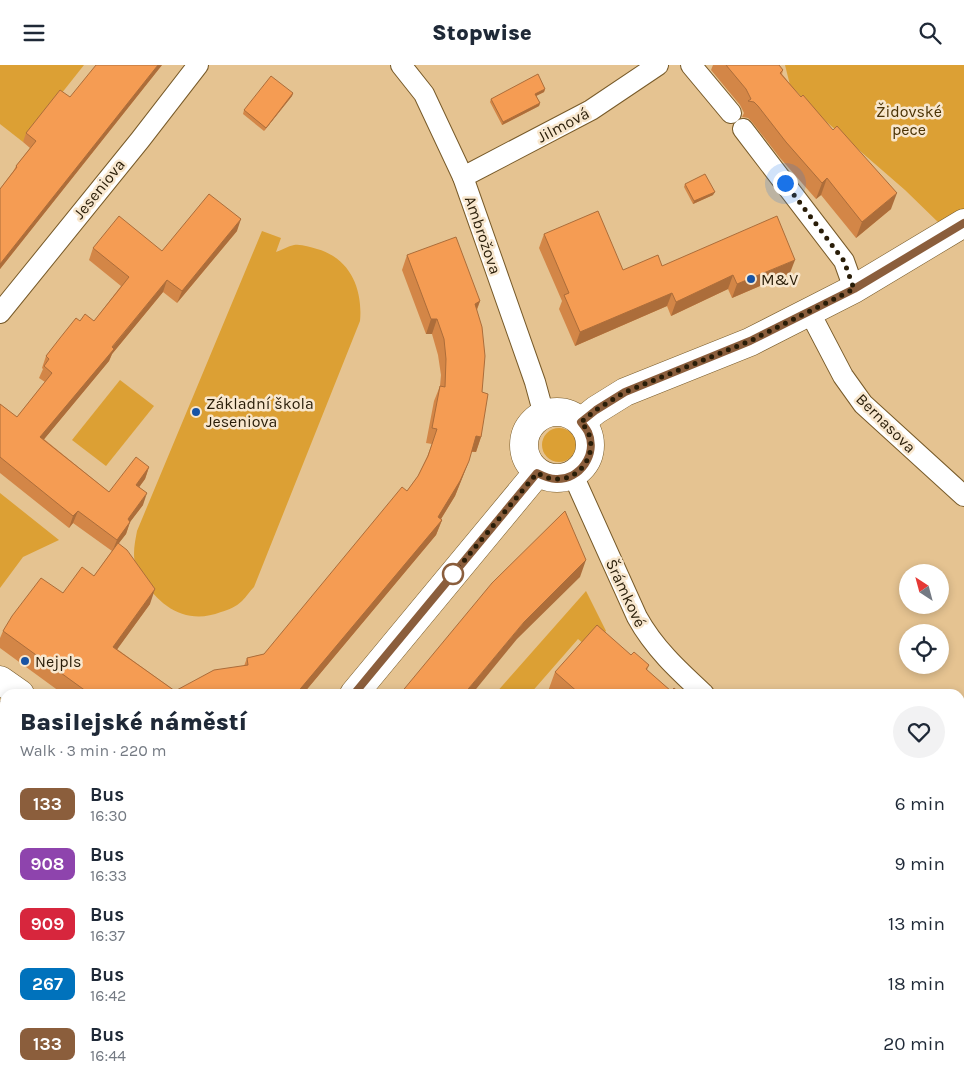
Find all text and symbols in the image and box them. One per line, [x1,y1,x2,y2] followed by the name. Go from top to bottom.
[20,19,48,47] icon: menu
[916,19,944,47] icon: search
[432,20,532,46] text: Stopwise
[876,102,942,139] park label: Židovské pece
[534,103,592,147] street label: Jilmová
[69,155,129,223] street label: Jeseniova
[773,171,798,196] your location
[461,193,505,277] street label: Ambrožova
[761,270,798,289] place label: M&V
[745,273,757,285] marker: M&V
[852,389,920,457] street label: Bernasova
[206,394,314,431] place label: Základní škola Jeseniova
[190,406,202,418] marker: Základní škola Jeseniova
[602,556,650,630] street label: Šrámkové
[442,563,464,585] unlabelled marker
[899,564,949,614] north arrow
[899,564,949,674] map controls
[899,624,949,674] button: locate
[35,652,81,671] place label: Nejpls
[19,655,31,667] marker: Nejpls
[893,706,945,758] button: heart
[20,708,247,736] text: Basilejské náměstí
[20,741,166,760] text: Walk · 3 min · 220 m
[90,784,124,806] text: Bus
[33,793,62,815] text: 133
[895,793,945,815] text: 6 min
[90,806,127,825] text: 16:30
[90,844,124,866] text: Bus
[30,853,65,875] text: 908
[895,853,945,875] text: 9 min
[90,866,127,885] text: 16:33
[90,904,124,926] text: Bus
[31,913,64,935] text: 909
[888,913,945,935] text: 13 min
[90,926,125,945] text: 16:37
[90,964,124,986] text: Bus
[32,973,63,995] text: 267
[888,973,945,995] text: 18 min
[90,986,126,1005] text: 16:42
[90,1024,124,1046] text: Bus
[33,1033,62,1055] text: 133
[883,1033,945,1055] text: 20 min
[90,1046,126,1065] text: 16:44

